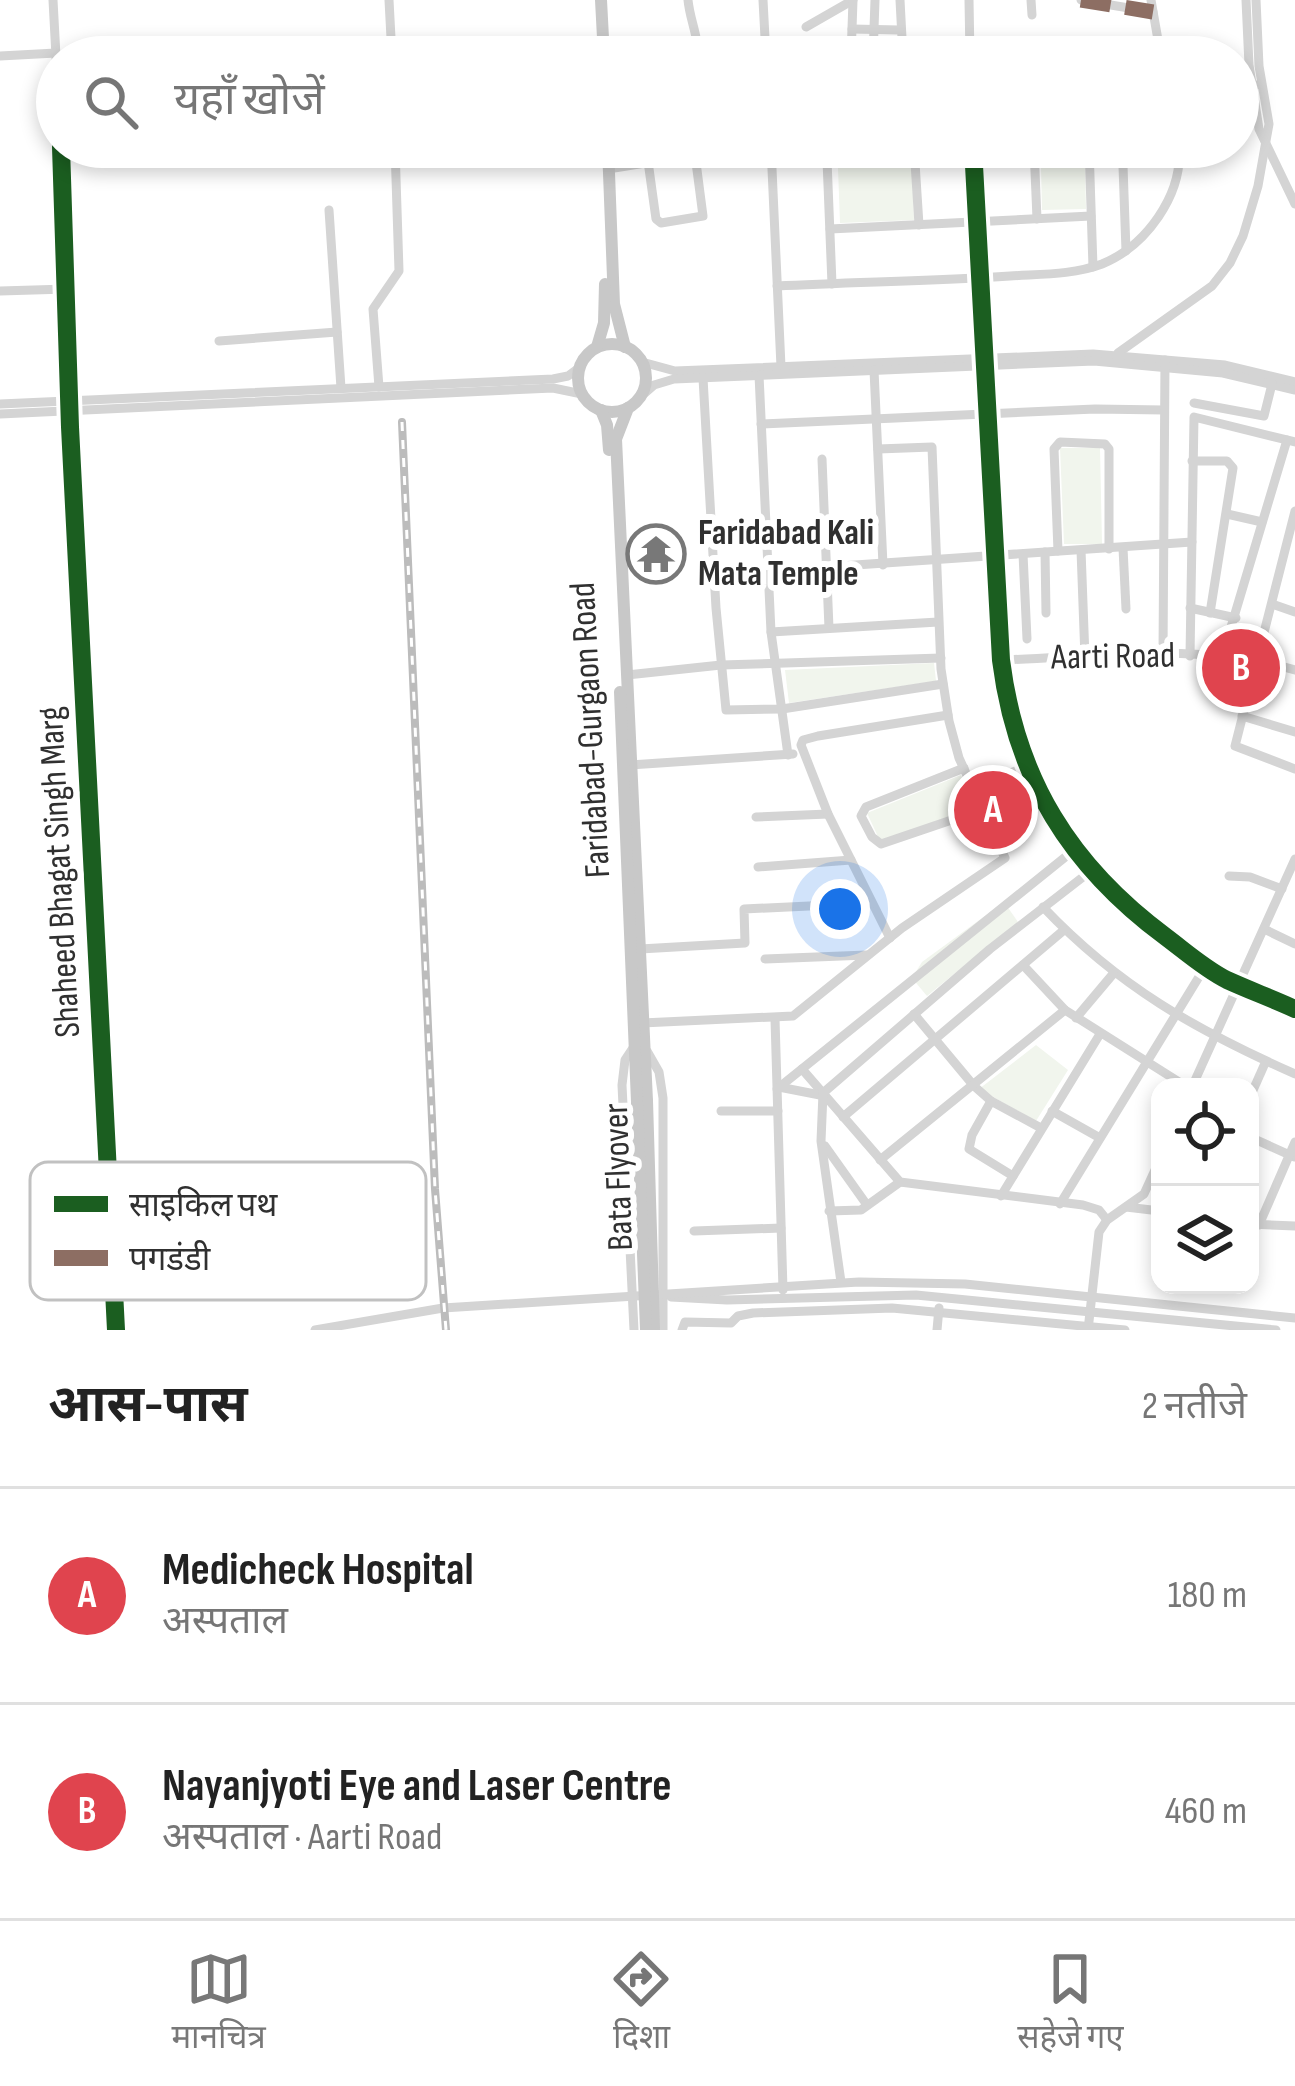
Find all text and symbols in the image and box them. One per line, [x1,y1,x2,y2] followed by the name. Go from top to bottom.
[36,36,1259,168] search box
[78,69,144,135] icon: search
[174,73,325,128] text: यहाँ खोजें
[698,512,874,596] place label: Faridabad Kali Mata Temple
[625,523,687,585] temple icon: Faridabad Kali Mata Temple
[562,581,620,879] street label: Faridabad-Gurgaon Road
[1202,623,1280,713] pin: B
[1050,634,1175,680] street label: Aarti Road
[30,705,90,1039] street label: Shaheed Bhagat Singh Marg
[954,765,1032,855] pin: A
[810,879,870,939] your location
[1151,1078,1259,1294] map controls
[1151,1078,1259,1186] button: locate
[595,1103,643,1251] street label: Bata Flyover
[30,1162,426,1300] legend
[129,1186,278,1226] text: साइकिल पथ
[1151,1186,1259,1294] button: layers
[129,1240,212,1280] text: पगडंडी
[48,1375,248,1436] text: आस-पास
[1142,1383,1247,1430] text: 2 नतीजे
[162,1543,474,1598] text: Medicheck Hospital
[78,1572,96,1619] text: A
[1168,1572,1247,1619] text: 180 m
[162,1598,288,1645] text: अस्पताल
[162,1759,671,1814] text: Nayanjyoti Eye and Laser Centre
[78,1788,96,1835] text: B
[1165,1788,1247,1835] text: 460 m
[162,1814,442,1861] text: अस्पताल · Aarti Road
[171,1946,266,2061] tab: मानचित्र
[608,1946,674,2061] tab: दिशा
[1017,1946,1124,2061] tab: सहेजे गए

